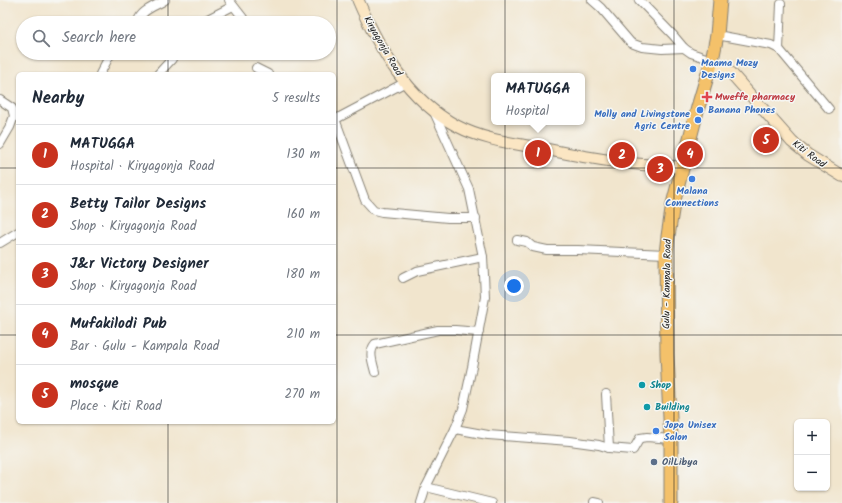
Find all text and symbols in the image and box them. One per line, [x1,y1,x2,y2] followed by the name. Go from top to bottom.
[359,13,407,80] street label: Kiryagonja Road
[16,16,336,60] search box
[62,26,136,50] text: Search here
[30,27,52,49] icon: search
[701,55,759,83] place label: Maama Mozy Designs
[688,64,698,74] marker: Maama Mozy Designs
[491,73,585,125] popup
[505,77,571,101] text: MATUGGA
[32,85,84,112] text: Nearby
[272,88,320,109] text: 5 results
[715,89,796,105] place label: Mweffe pharmacy
[702,92,712,102] marker: Mweffe pharmacy
[505,101,549,122] text: Hospital
[708,102,776,118] place label: Banana Phones
[695,105,705,115] marker: Banana Phones
[594,106,690,134] place label: Molly and Livingstone Agric Centre
[693,115,703,125] marker: Molly and Livingstone Agric Centre
[753,125,779,155] pin: 5
[70,132,135,156] text: MATUGGA
[789,136,830,173] street label: Kiti Road
[525,138,551,168] pin: 1
[677,139,703,169] pin: 4
[609,140,635,170] pin: 2
[43,144,47,165] text: 1
[286,144,320,165] text: 130 m
[647,154,673,184] pin: 3
[70,156,214,177] text: Hospital · Kiryagonja Road
[687,174,697,184] marker: Malana Connections
[665,183,719,211] place label: Malana Connections
[70,192,206,216] text: Betty Tailor Designs
[41,204,49,225] text: 2
[287,204,320,225] text: 160 m
[70,216,196,237] text: Shop · Kiryagonja Road
[658,238,676,329] street label: Gulu - Kampala Road
[70,252,209,276] text: J&r Victory Designer
[41,264,49,285] text: 3
[286,264,320,285] text: 180 m
[70,276,196,297] text: Shop · Kiryagonja Road
[504,276,524,296] your location
[70,312,167,336] text: Mufakilodi Pub
[41,324,49,345] text: 4
[286,324,320,345] text: 210 m
[70,336,219,357] text: Bar · Gulu - Kampala Road
[70,372,119,396] text: mosque
[650,377,672,393] place label: Shop
[637,380,647,390] marker: Shop
[42,384,48,405] text: 5
[284,384,320,405] text: 270 m
[70,396,162,417] text: Place · Kiti Road
[655,399,690,415] place label: Building
[642,402,652,412] marker: Building
[664,417,716,445] place label: Jopa Unisex Salon
[794,419,830,491] map controls
[794,419,830,455] button: +
[651,426,661,436] marker: Jopa Unisex Salon
[662,454,697,470] place label: OilLibya
[794,455,830,491] button: −
[649,457,659,467] marker: OilLibya

